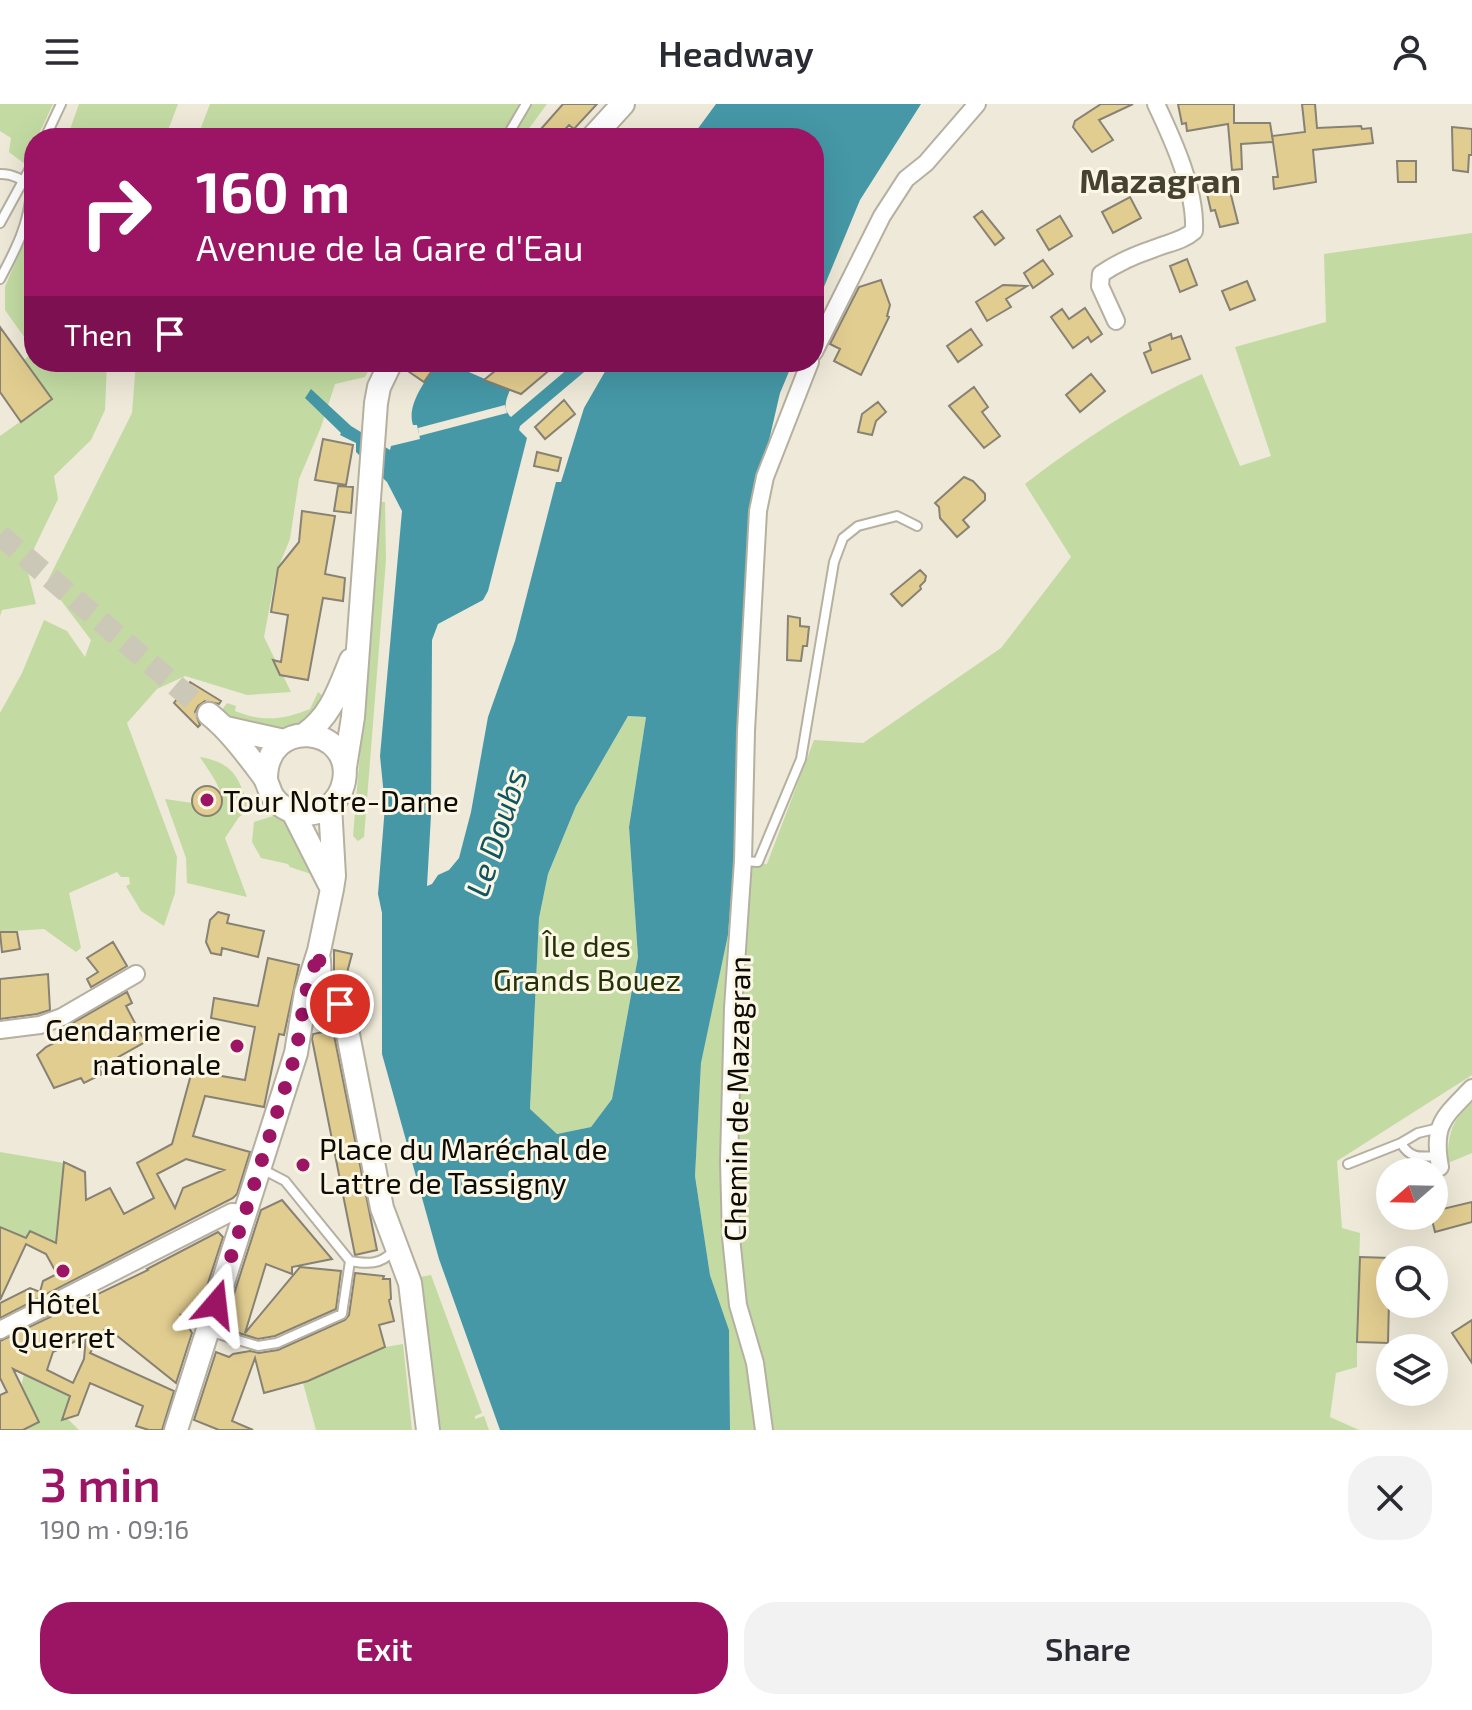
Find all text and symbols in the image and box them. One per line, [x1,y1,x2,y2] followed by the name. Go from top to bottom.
[40,30,84,74] icon: menu
[1388,30,1432,74] icon: person
[658,31,814,74] text: Headway
[196,157,350,224] text: 160 m
[1079,159,1241,200] district label: Mazagran
[64,160,168,264] icon: right
[196,225,583,268] text: Avenue de la Gare d'Eau
[148,312,192,356] icon: arrive
[64,316,132,352] text: Then
[456,763,534,901] water label: Le Doubs
[223,782,459,818] place label: Tour Notre-Dame
[198,791,216,809] marker: Tour Notre-Dame
[493,927,681,997] park label: Île des Grands Bouez
[716,956,756,1242] street label: Chemin de Mazagran
[306,970,374,1038] pin
[318,982,362,1026] icon: arrive
[45,1011,221,1081] place label: Gendarmerie nationale
[228,1037,246,1055] marker: Gendarmerie nationale
[319,1130,608,1200] place label: Place du Maréchal de Lattre de Tassigny
[294,1156,312,1174] marker: Place du Maréchal de Lattre de Tassigny
[1376,1158,1448,1230] north arrow
[1376,1158,1448,1406] map controls
[1376,1246,1448,1318] button: search
[54,1262,72,1280] marker: Hôtel Querret
[174,1262,258,1346] position arrow
[11,1284,115,1354] place label: Hôtel Querret
[1376,1334,1448,1406] button: layers
[40,1454,161,1512] text: 3 min
[1348,1456,1432,1540] button: close
[40,1513,189,1544] text: 190 m · 09:16
[40,1602,728,1694] button: Exit
[744,1602,1432,1694] button: Share

